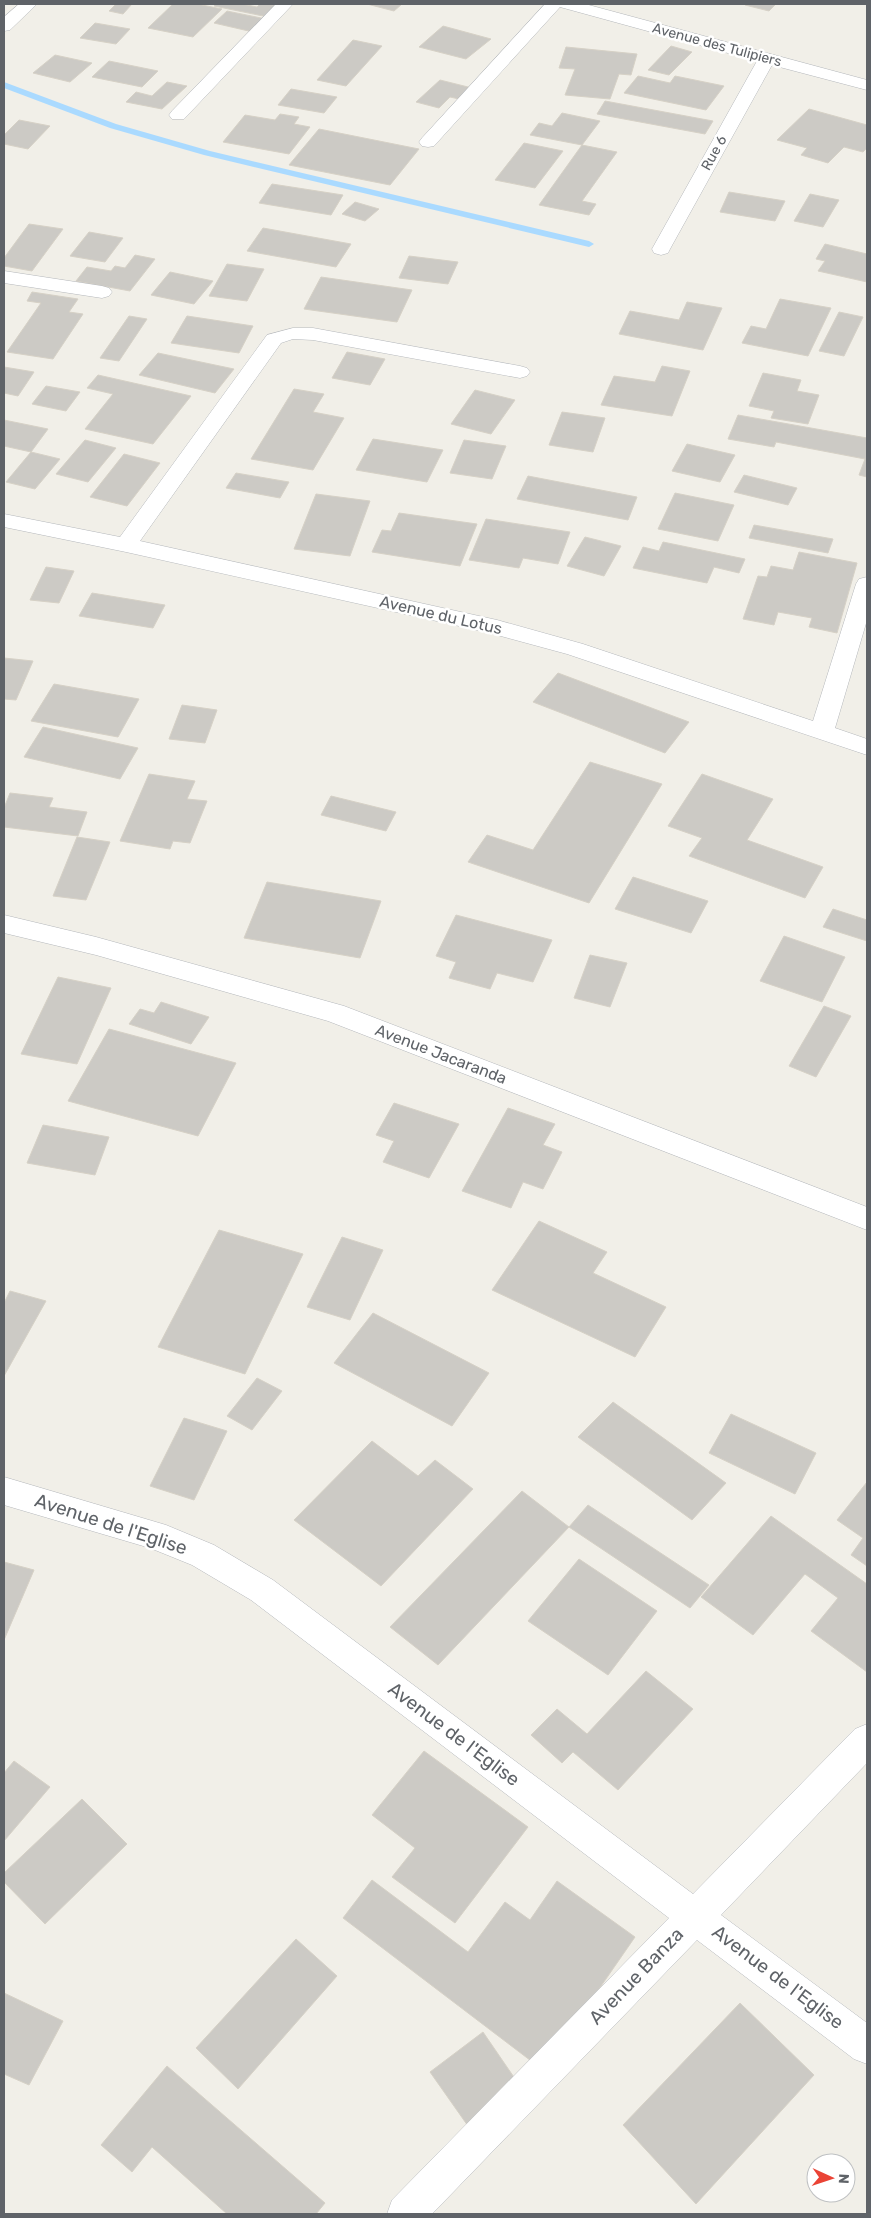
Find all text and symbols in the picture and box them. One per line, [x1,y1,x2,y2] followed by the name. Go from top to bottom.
[651,20,783,70] street label: Avenue des Tulipiers
[698,133,730,173] street label: Rue 6
[378,592,504,638] street label: Avenue du Lotus
[373,1020,509,1088] street label: Avenue Jacaranda
[32,1489,190,1559] street label: Avenue de l'Eglise
[384,1677,524,1791] street label: Avenue de l'Eglise
[708,1920,848,2034] street label: Avenue de l'Eglise
[584,1923,688,2029] street label: Avenue Banza
[806,2153,856,2203] north arrow
[835,2173,852,2184] text: N

